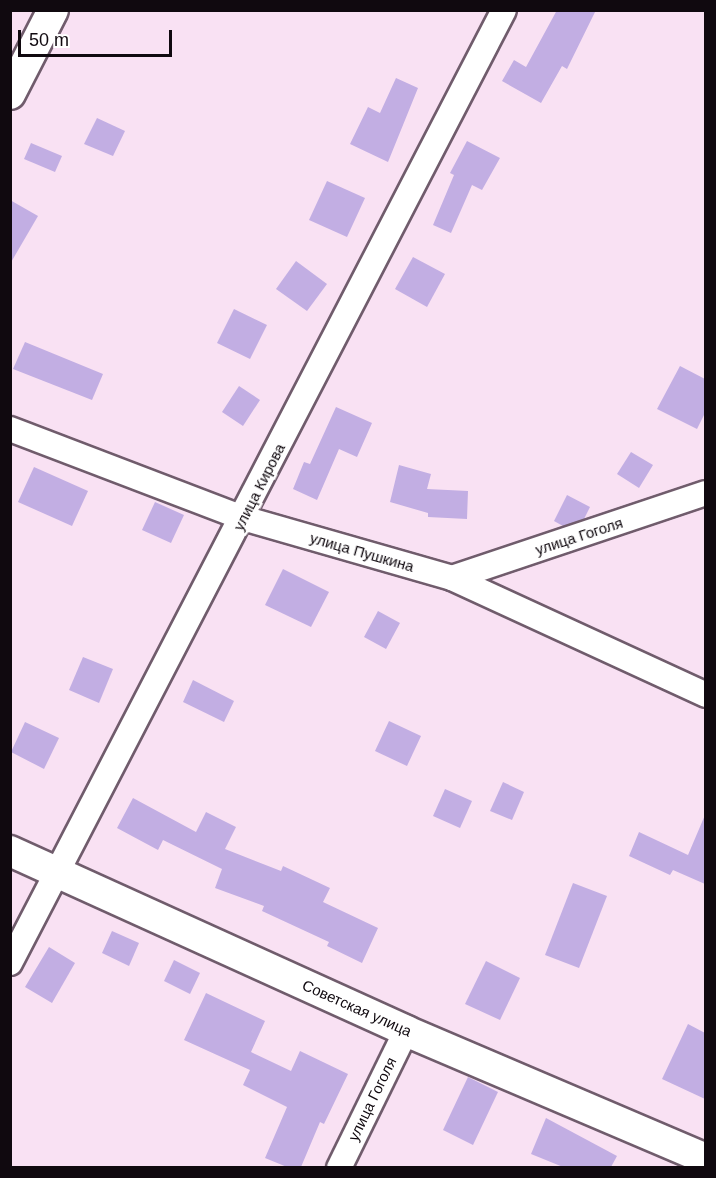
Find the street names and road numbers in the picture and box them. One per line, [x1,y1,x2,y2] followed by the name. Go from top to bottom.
[229,440,289,534] street label: улица Кирова
[533,513,625,559] street label: улица Гоголя
[308,529,416,575] street label: улица Пушкина
[300,976,414,1040] street label: Советская улица
[344,1054,400,1144] street label: улица Гоголя

